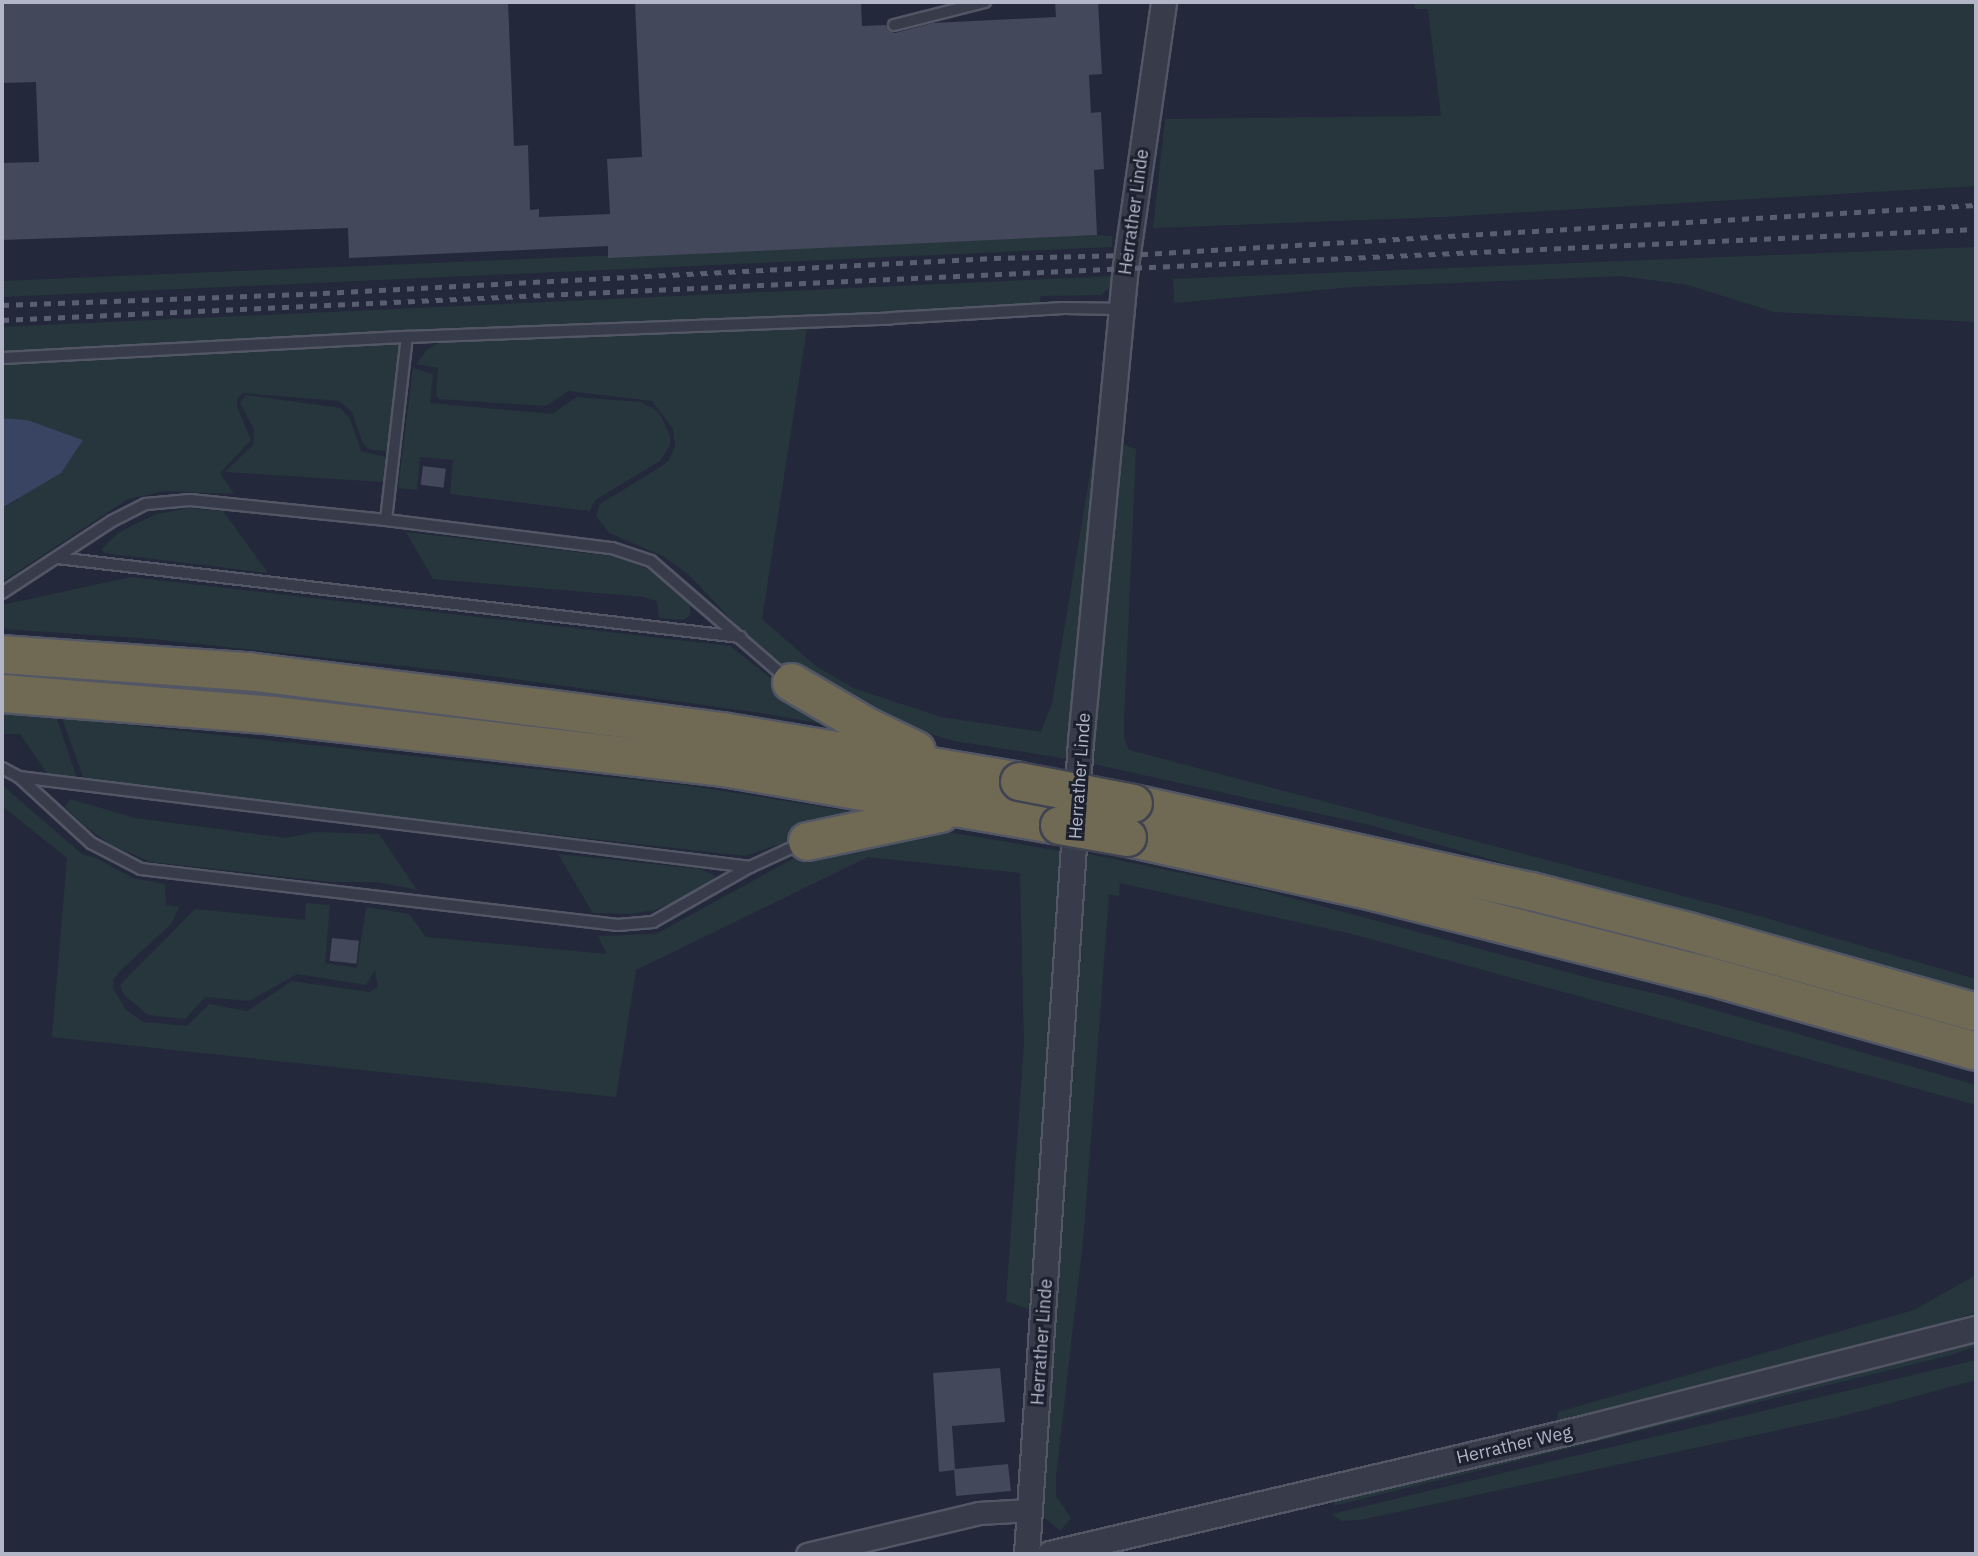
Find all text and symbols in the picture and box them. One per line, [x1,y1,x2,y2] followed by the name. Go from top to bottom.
[1114,148,1154,276] street label: Herrather Linde
[1065,712,1095,840] street label: Herrather Linde
[1027,1278,1057,1406] street label: Herrather Linde
[1454,1421,1574,1469] street label: Herrather Weg

